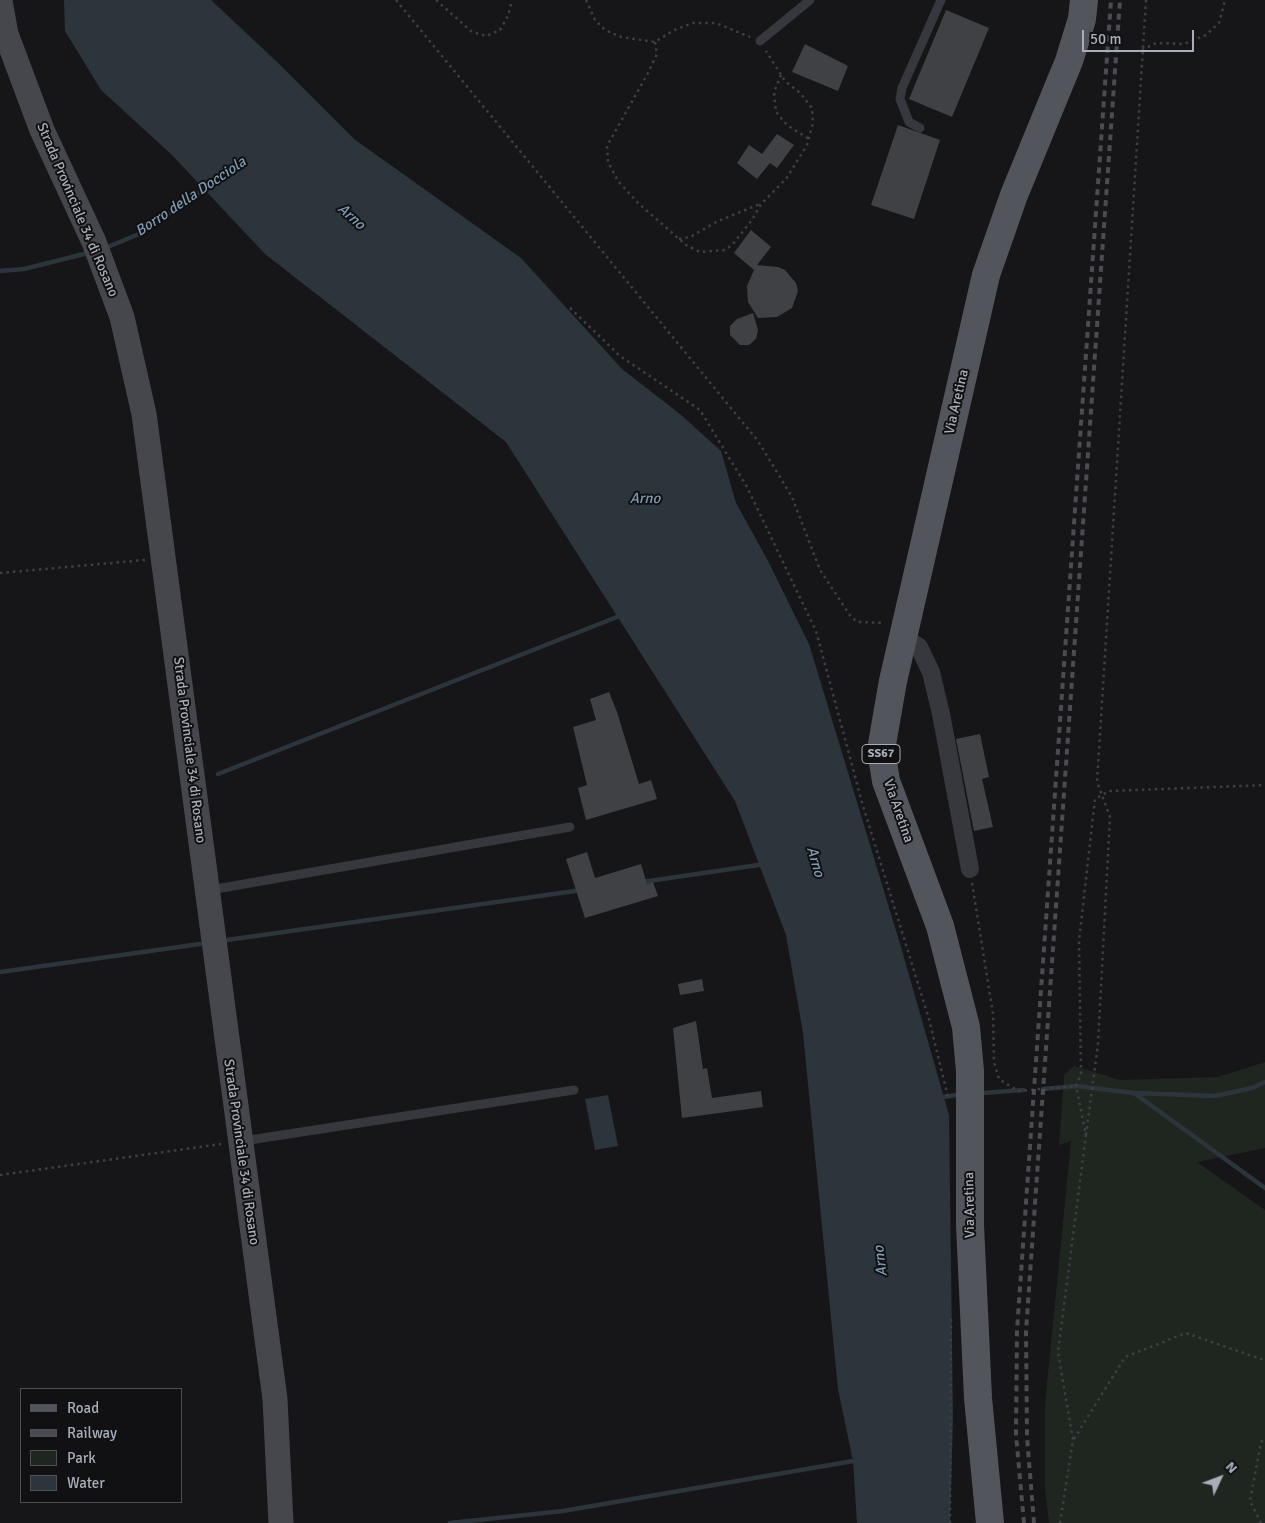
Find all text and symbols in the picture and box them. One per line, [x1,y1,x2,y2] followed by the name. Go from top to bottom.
[1085,20,1198,52] scale bar
[1090,30,1121,48] text: 50 m
[33,120,121,300] street label: Strada Provinciale 34 di Rosano
[132,153,250,241] water label: Borro della Docciola
[334,200,368,234] water label: Arno
[941,368,973,436] street label: Via Aretina
[630,490,660,508] water label: Arno
[169,656,209,844] street label: Strada Provinciale 34 di Rosano
[862,744,900,764] road number: SS67
[879,777,917,845] street label: Via Aretina
[802,845,828,879] water label: Arno
[220,1058,262,1246] street label: Strada Provinciale 34 di Rosano
[961,1172,979,1238] street label: Via Aretina
[870,1245,892,1277] water label: Arno
[20,1388,182,1503] legend
[67,1399,99,1417] text: Road
[67,1424,117,1442] text: Railway
[67,1449,96,1467] text: Park
[1195,1453,1245,1503] north arrow
[1222,1458,1241,1477] text: N
[67,1474,105,1492] text: Water

